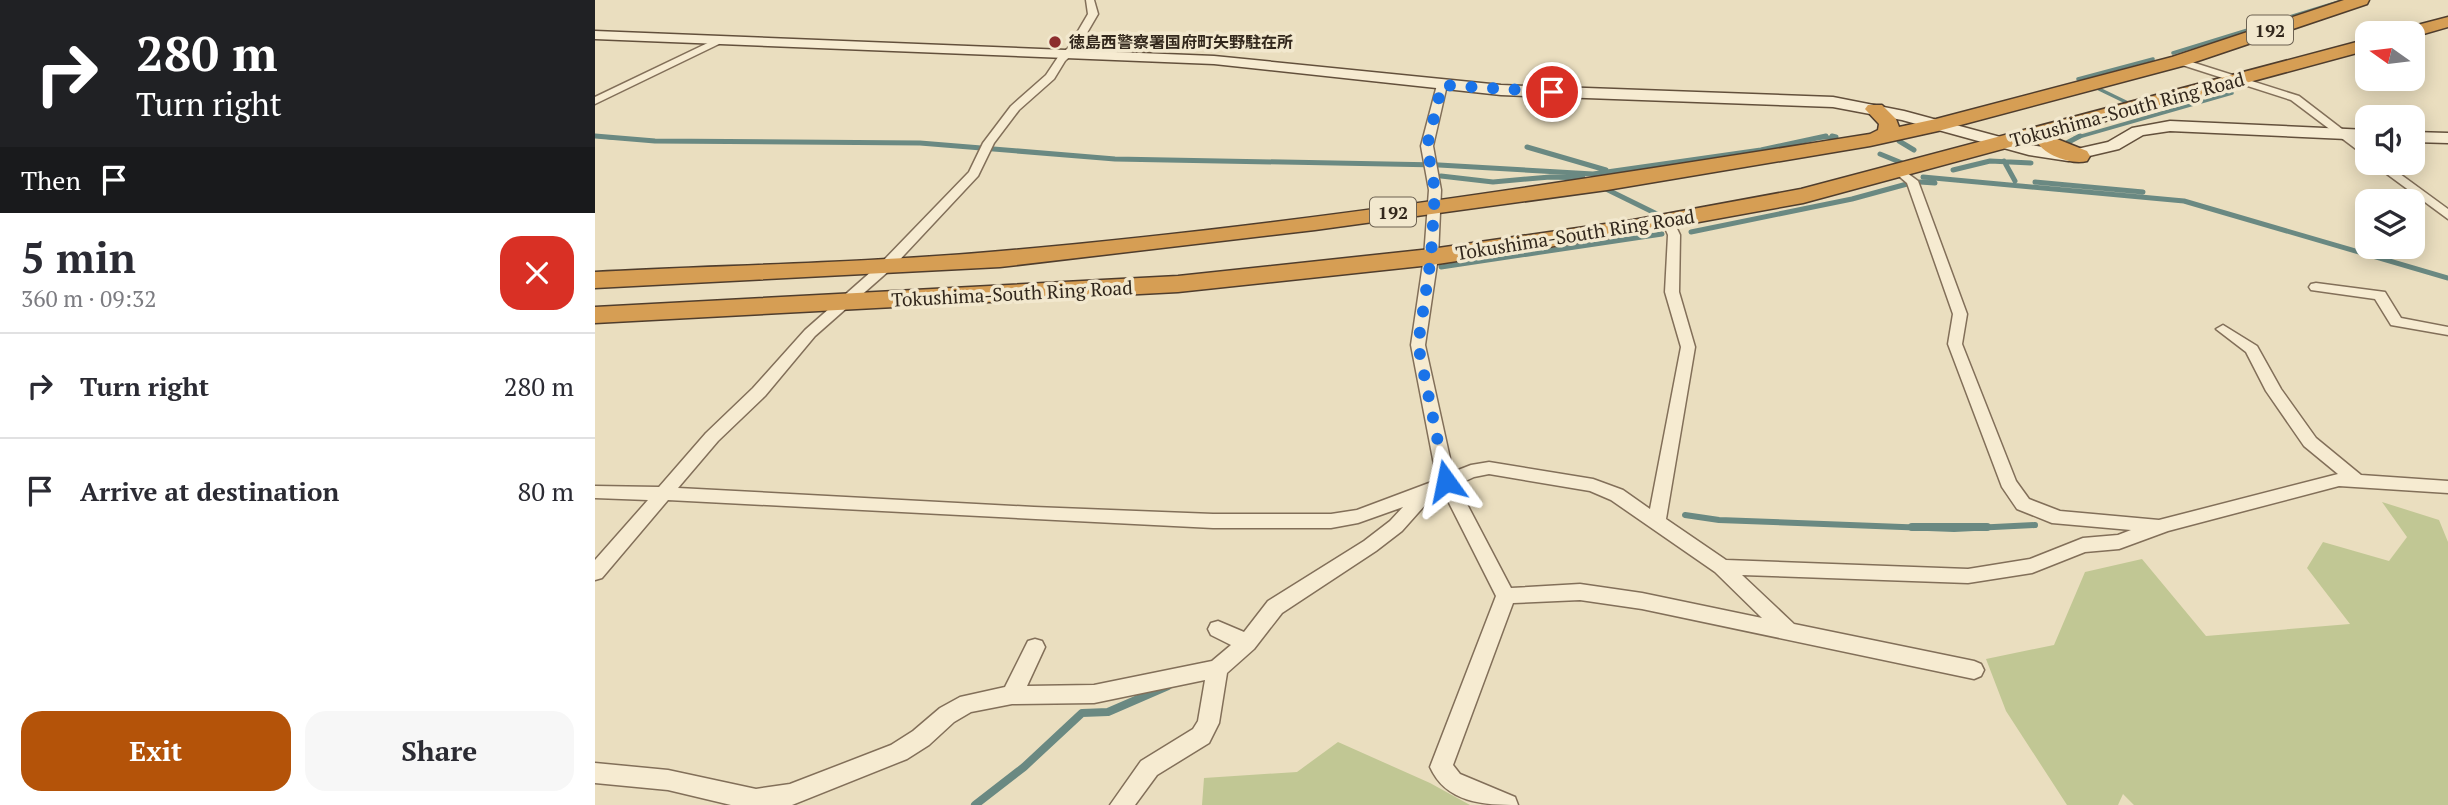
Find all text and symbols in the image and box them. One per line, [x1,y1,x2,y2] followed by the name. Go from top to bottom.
[2247,15,2293,44] road number: 192
[136,20,278,85] text: 280 m
[2355,21,2425,91] north arrow
[2355,21,2425,259] map controls
[21,28,112,119] icon: right
[1069,31,1293,53] place label: 徳島西警察署国府町矢野駐在所
[1047,34,1063,50] marker: 徳島西警察署国府町矢野駐在所
[1522,62,1582,122] pin
[2007,66,2247,152] street label: Tokushima-South Ring Road
[1533,73,1571,111] icon: arrive
[136,83,282,125] text: Turn right
[2355,105,2425,175] button: sound
[95,161,133,199] icon: arrive
[21,163,81,197] text: Then
[2355,189,2425,259] button: layers
[1370,197,1416,226] road number: 192
[1454,203,1697,265] street label: Tokushima-South Ring Road
[21,229,136,285] text: 5 min
[500,236,574,310] button: close
[891,274,1134,312] street label: Tokushima-South Ring Road
[21,283,156,314] text: 360 m · 09:32
[21,367,59,405] icon: right
[80,369,209,403] text: Turn right
[504,369,574,403] text: 280 m
[1409,444,1483,518] position arrow
[21,472,59,510] icon: arrive
[80,474,339,508] text: Arrive at destination
[518,474,574,508] text: 80 m
[21,711,291,791] button: Exit
[305,711,574,791] button: Share

